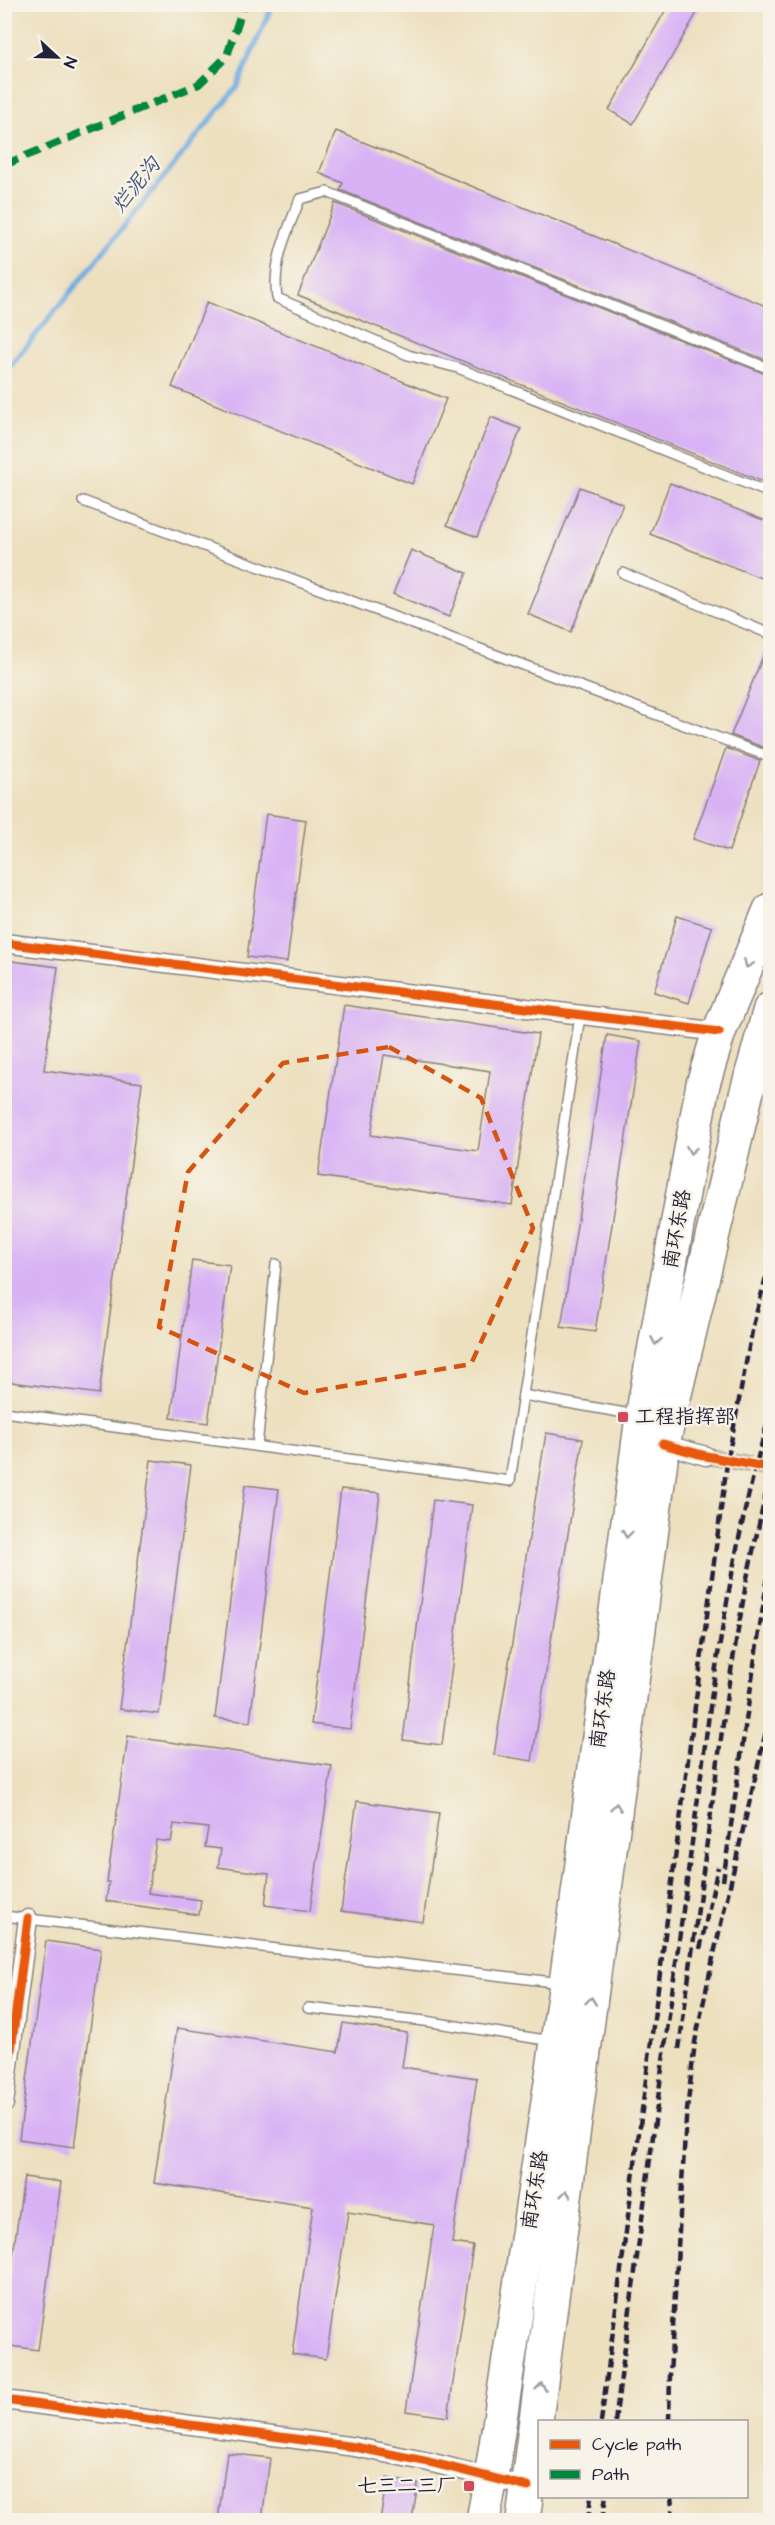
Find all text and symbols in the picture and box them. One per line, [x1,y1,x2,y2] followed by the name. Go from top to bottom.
[27,27,87,87] north arrow
[58,53,82,71] text: N
[105,150,168,219] water label: 烂泥沟
[743,957,755,968] one-way arrow
[686,1145,698,1154] one-way arrow
[656,1186,698,1271] street label: 南环东路
[650,1336,663,1346] one-way arrow
[635,1403,735,1431] place label: 工程指挥部
[616,1410,630,1424] marker: 工程指挥部
[621,1529,633,1539] one-way arrow
[584,1666,623,1751] street label: 南环东路
[610,1803,622,1812] one-way arrow
[585,1996,597,2005] one-way arrow
[515,2147,555,2232] street label: 南环东路
[559,2189,572,2199] one-way arrow
[534,2383,547,2392] one-way arrow
[538,2420,748,2498] legend
[592,2432,681,2458] text: Cycle path
[592,2462,629,2487] text: Path
[357,2472,457,2500] place label: 七三二三厂
[462,2479,476,2493] marker: 七三二三厂

